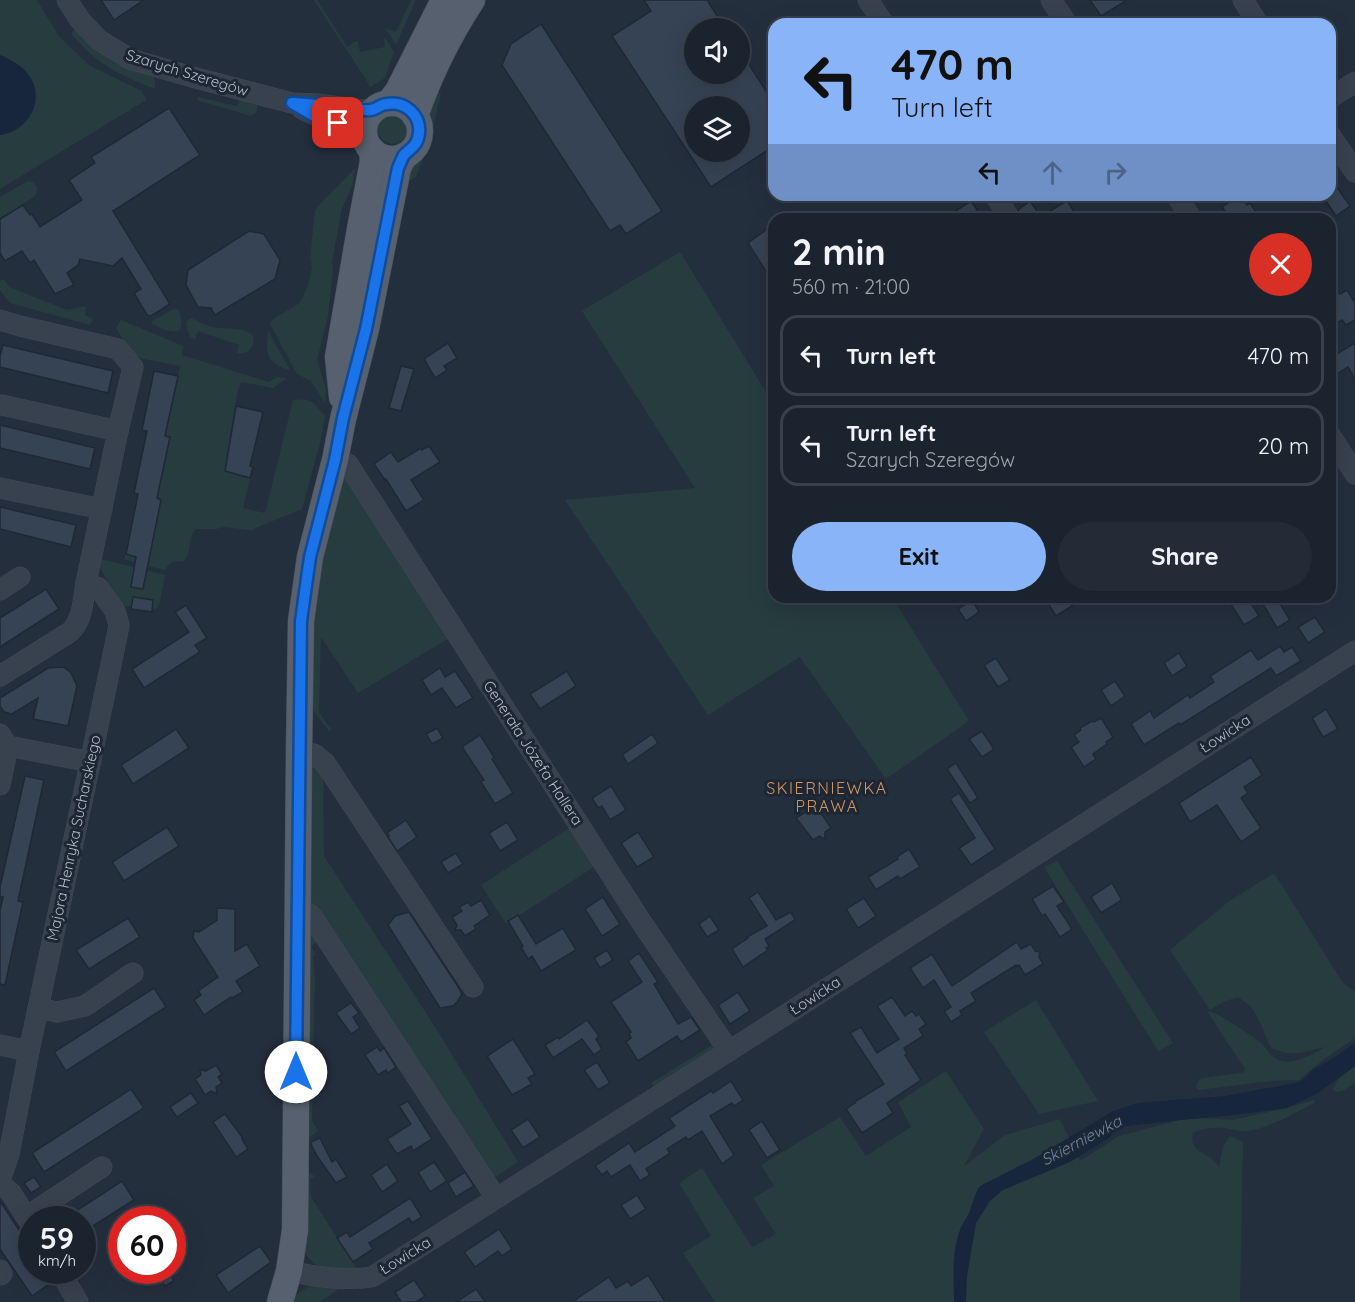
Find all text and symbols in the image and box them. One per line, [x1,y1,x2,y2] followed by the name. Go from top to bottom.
[684,18,750,162] map controls
[684,18,750,84] button: sound
[891,38,1014,91] text: 470 m
[792,42,870,120] icon: left
[124,45,251,100] street label: Szarych Szeregów
[891,90,993,124] text: Turn left
[684,96,750,162] button: layers
[312,97,363,148] pin
[321,106,354,139] icon: arrive
[973,156,1006,189] icon: left
[1036,156,1069,189] icon: ahead
[1099,156,1132,189] icon: right
[792,229,886,274] text: 2 min
[1249,233,1312,296] button: close
[792,274,910,299] text: 560 m · 21:00
[795,339,828,372] icon: left
[846,342,936,370] text: Turn left
[1248,342,1309,370] text: 470 m
[846,419,936,447] text: Turn left
[795,429,828,462] icon: left
[1258,432,1309,460] text: 20 m
[846,447,1015,472] text: Szarych Szeregów
[792,522,1046,591] button: Exit
[1058,522,1312,591] button: Share
[479,677,587,829] street label: Generała Józefa Hallera
[1196,710,1254,757] street label: Łowicka
[42,733,105,942] street label: Majora Henryka Sucharskiego
[766,778,888,816] district label: SKIERNIEWKA PRAWA
[786,972,844,1019] street label: Łowicka
[264,1040,328,1104] position arrow
[1037,1110,1126,1170] water label: Skierniewka
[108,1206,186,1284] speed limit sign: 60
[40,1219,74,1257] text: 59
[376,1232,434,1279] street label: Łowicka
[38,1251,76,1270] text: km/h

